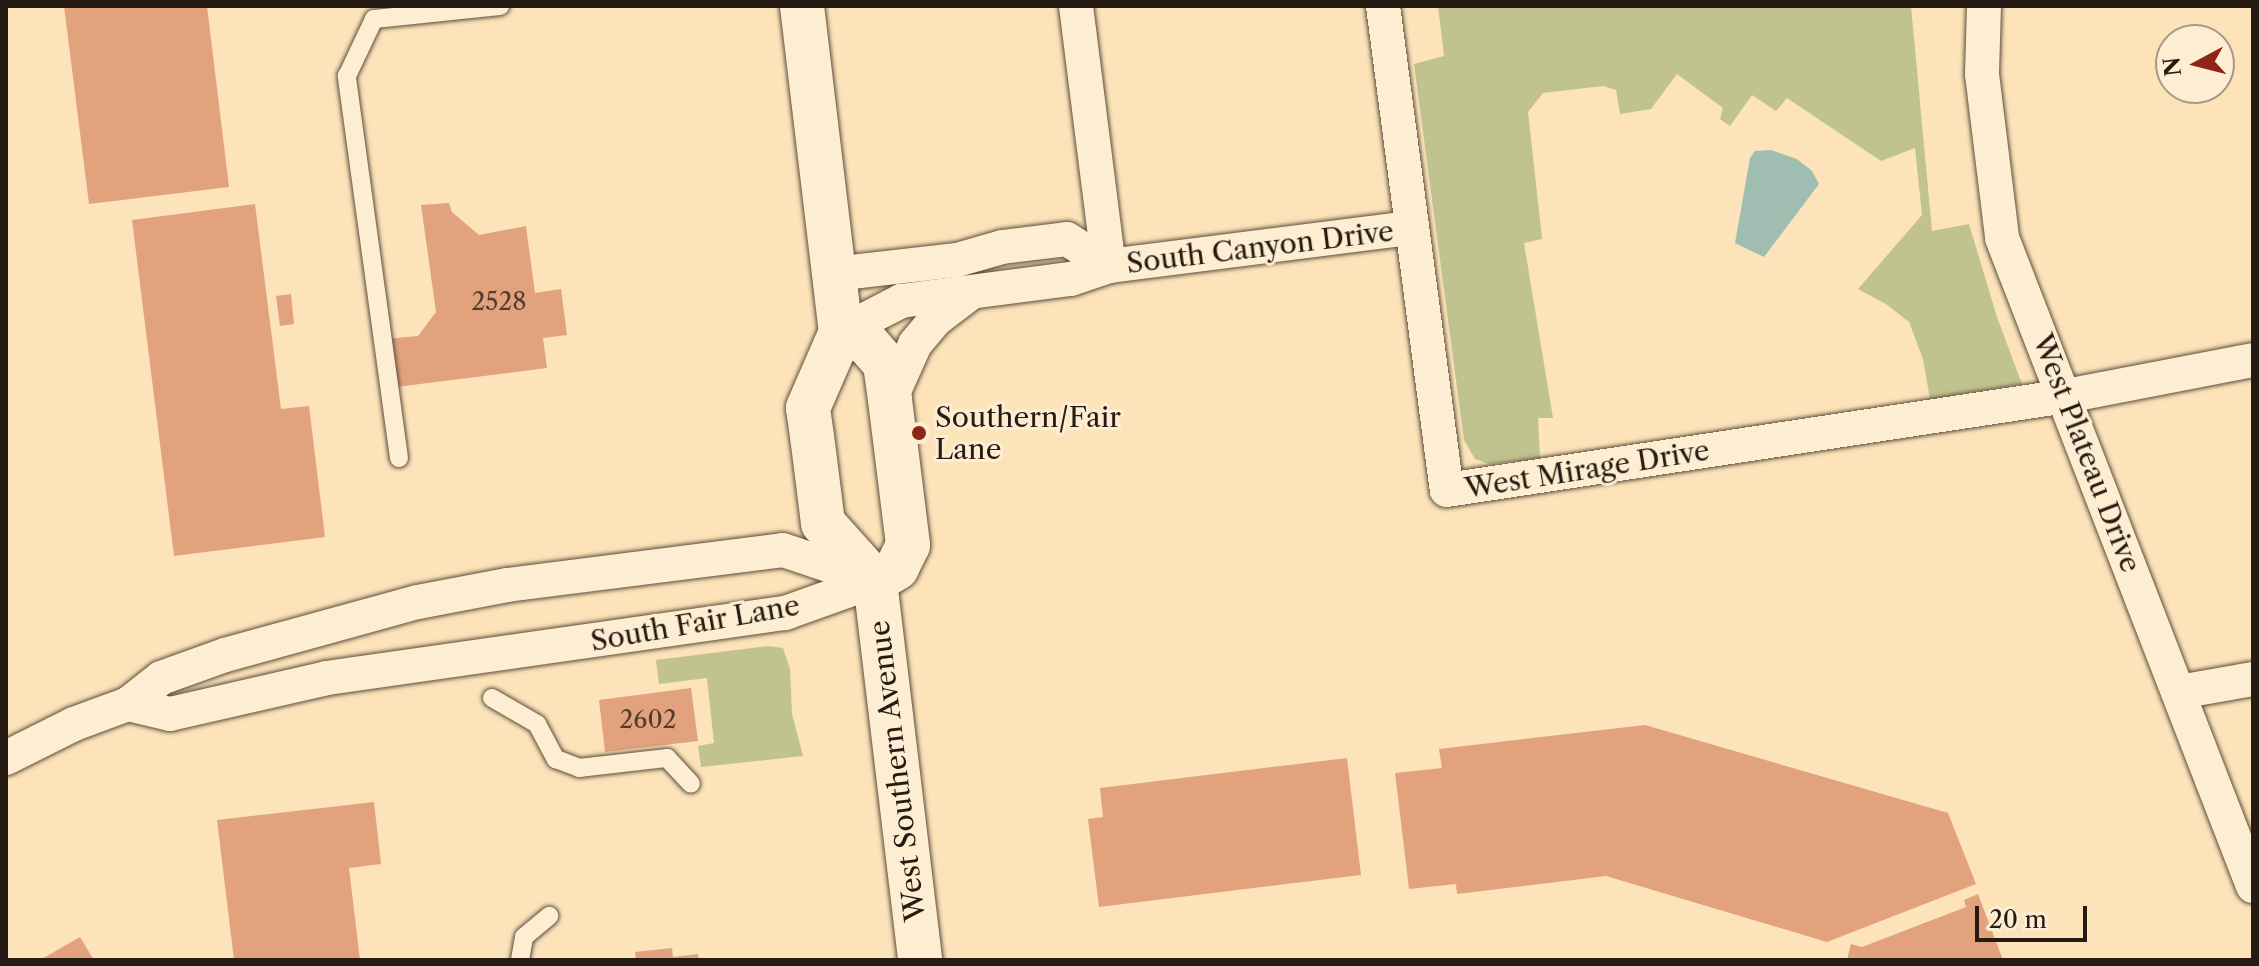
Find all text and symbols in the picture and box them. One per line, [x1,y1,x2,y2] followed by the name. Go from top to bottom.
[2155,24,2235,104] north arrow
[2158,56,2187,78] text: N
[1124,214,1396,280] street label: South Canyon Drive
[472,288,526,316] house number: 2528
[2026,329,2148,577] street label: West Plateau Drive
[935,400,1121,466] place label: Southern/Fair Lane
[910,424,928,442] marker: Southern/Fair Lane
[1462,433,1712,505] street label: West Mirage Drive
[588,588,802,658] street label: South Fair Lane
[862,618,932,924] street label: West Southern Avenue
[620,706,676,734] house number: 2602
[1979,890,2091,940] scale bar
[1989,905,2047,934] text: 20 m

